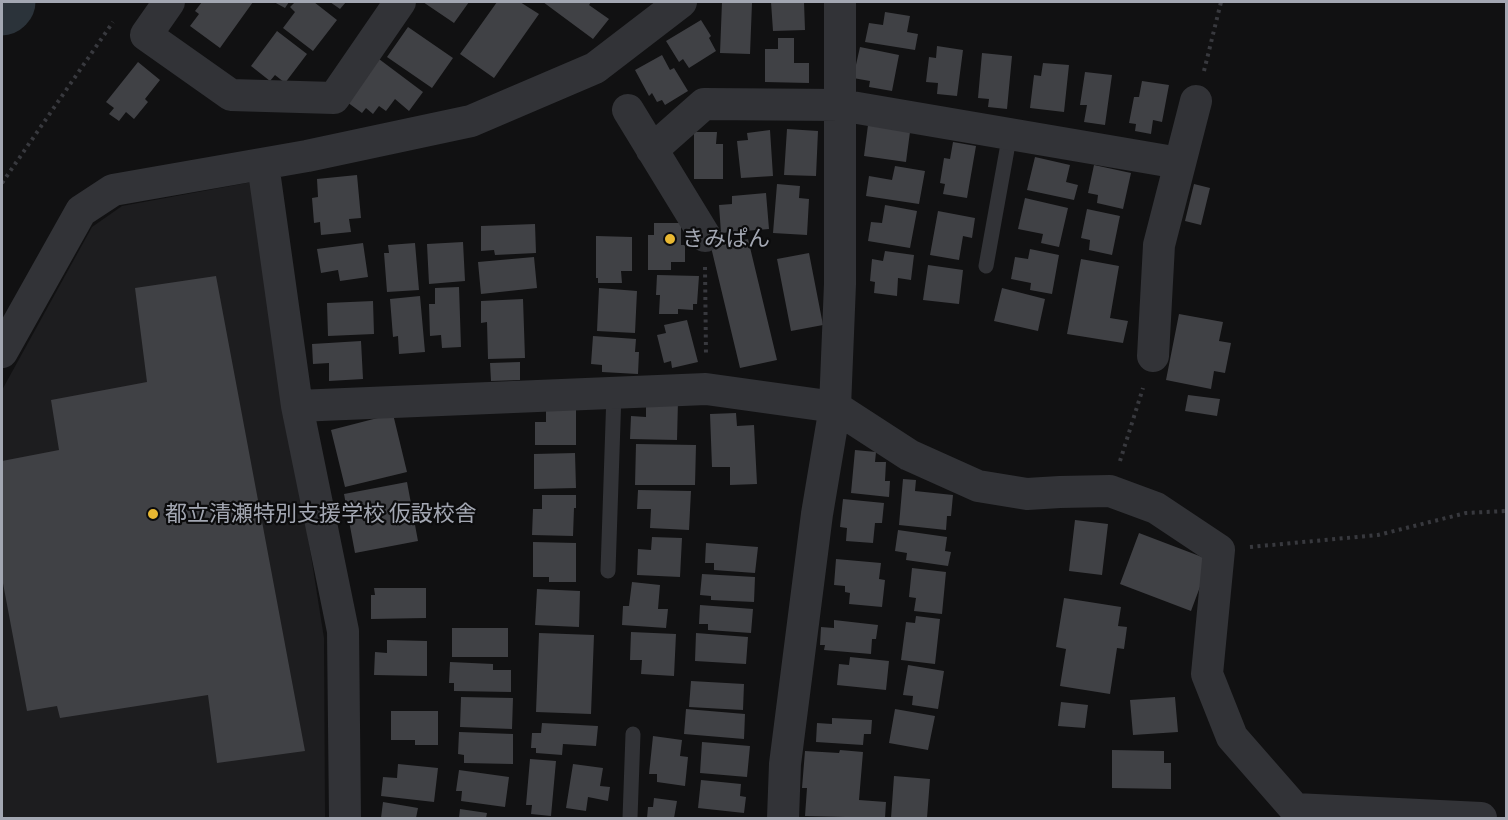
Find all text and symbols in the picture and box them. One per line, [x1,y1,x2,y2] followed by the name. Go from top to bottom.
[682,226,770,252] place label: きみぱん
[663,232,677,246] marker: きみぱん
[165,501,477,527] place label: 都立清瀬特別支援学校 仮設校舎
[146,507,160,521] marker: 都立清瀬特別支援学校 仮設校舎

